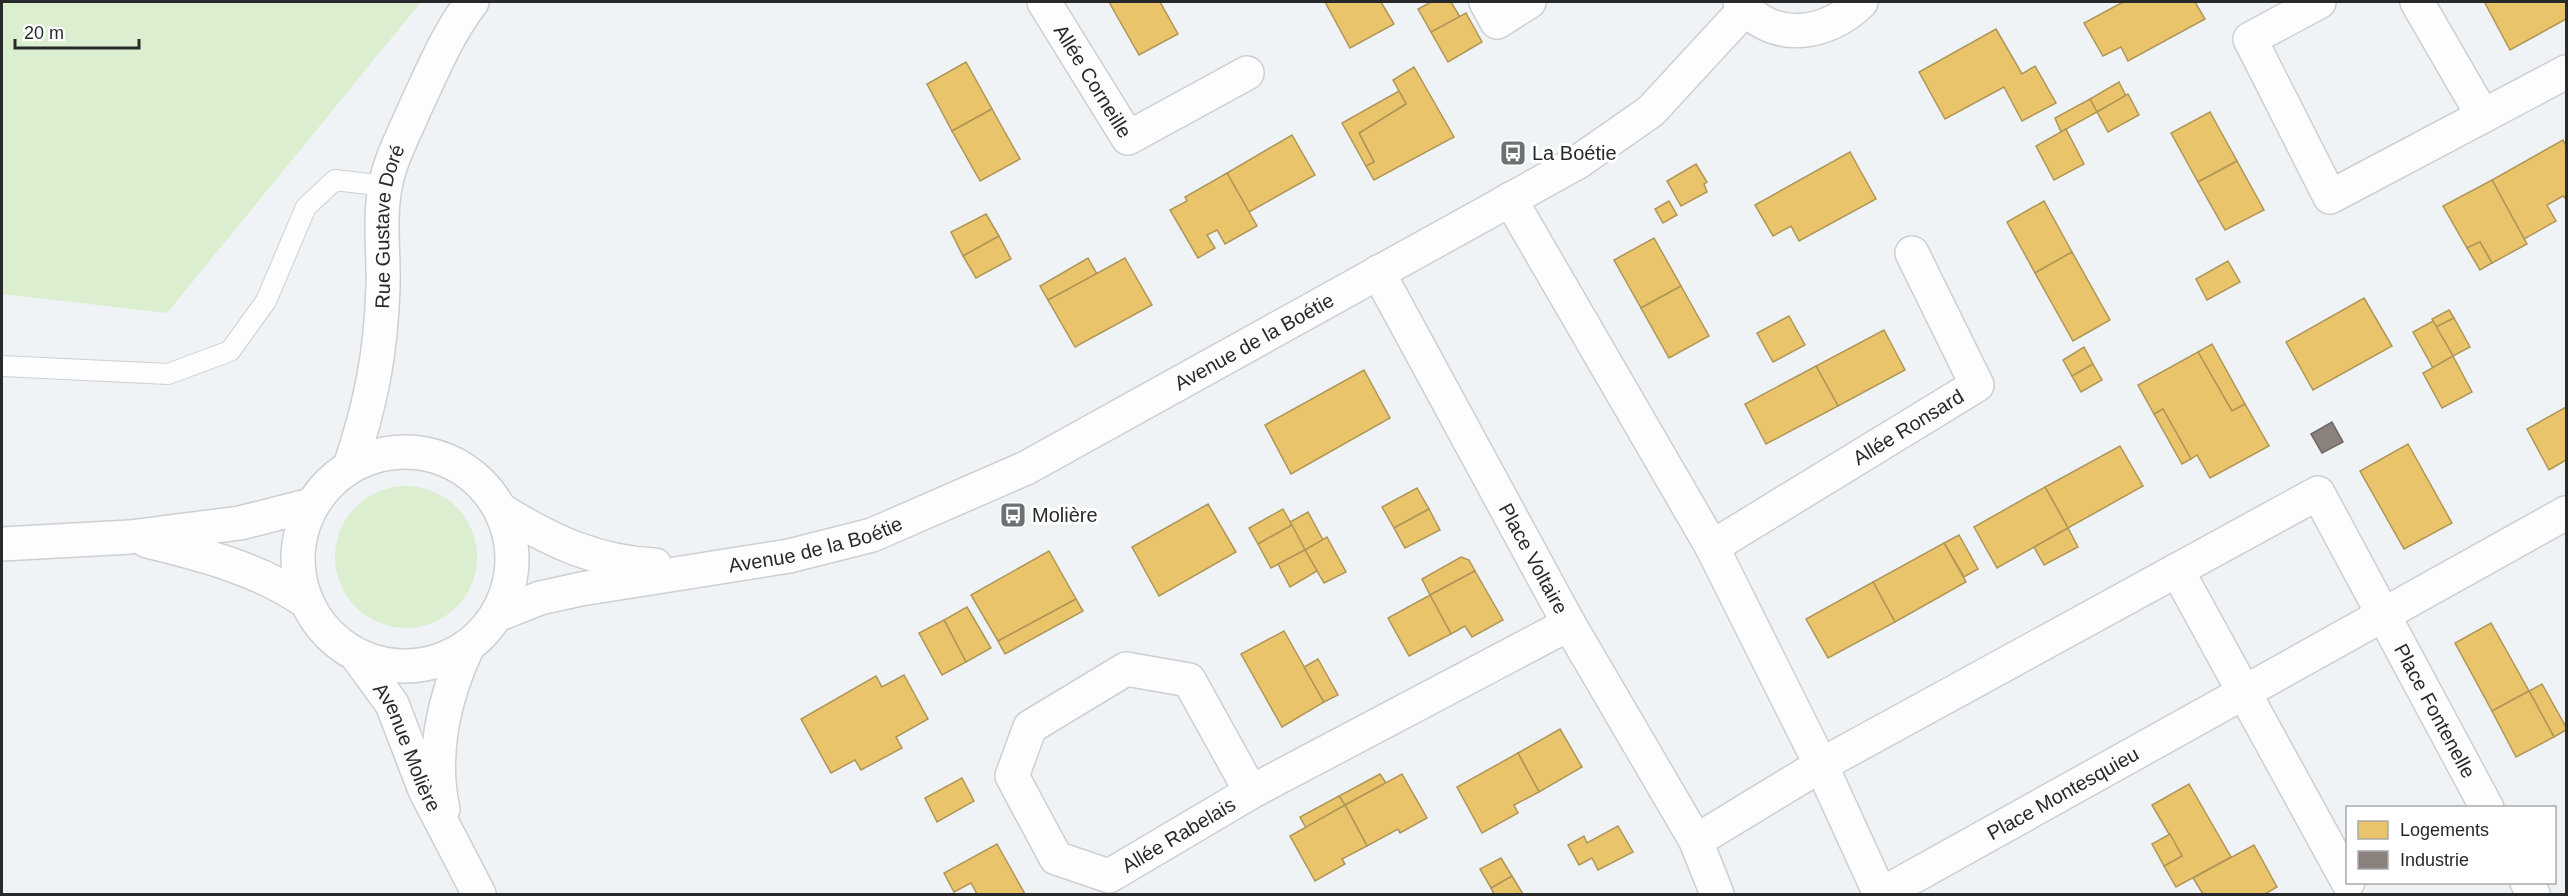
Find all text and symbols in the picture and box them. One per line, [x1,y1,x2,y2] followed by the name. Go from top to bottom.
[15,12,140,50] scale bar
[1050,20,1136,142] street label: Allée Corneille
[24,23,64,43] text: 20 m
[1498,138,1528,168] bus stop icon: La Boétie
[371,141,409,309] street label: Rue Gustave Doré
[1532,142,1617,164] place label: La Boétie
[1170,289,1337,395] street label: Avenue de la Boétie
[1849,385,1968,469] street label: Allée Ronsard
[998,500,1028,530] bus stop icon: Molière
[1495,500,1572,618] street label: Place Voltaire
[1032,504,1098,526] place label: Molière
[727,512,906,576] street label: Avenue de la Boétie
[2390,640,2480,782] street label: Place Fontenelle
[369,678,445,815] street label: Avenue Molière
[1983,742,2143,844] street label: Place Montesquieu
[1118,793,1239,877] street label: Allée Rabelais
[2346,806,2556,884] legend
[2400,820,2489,840] text: Logements
[2400,850,2469,870] text: Industrie

